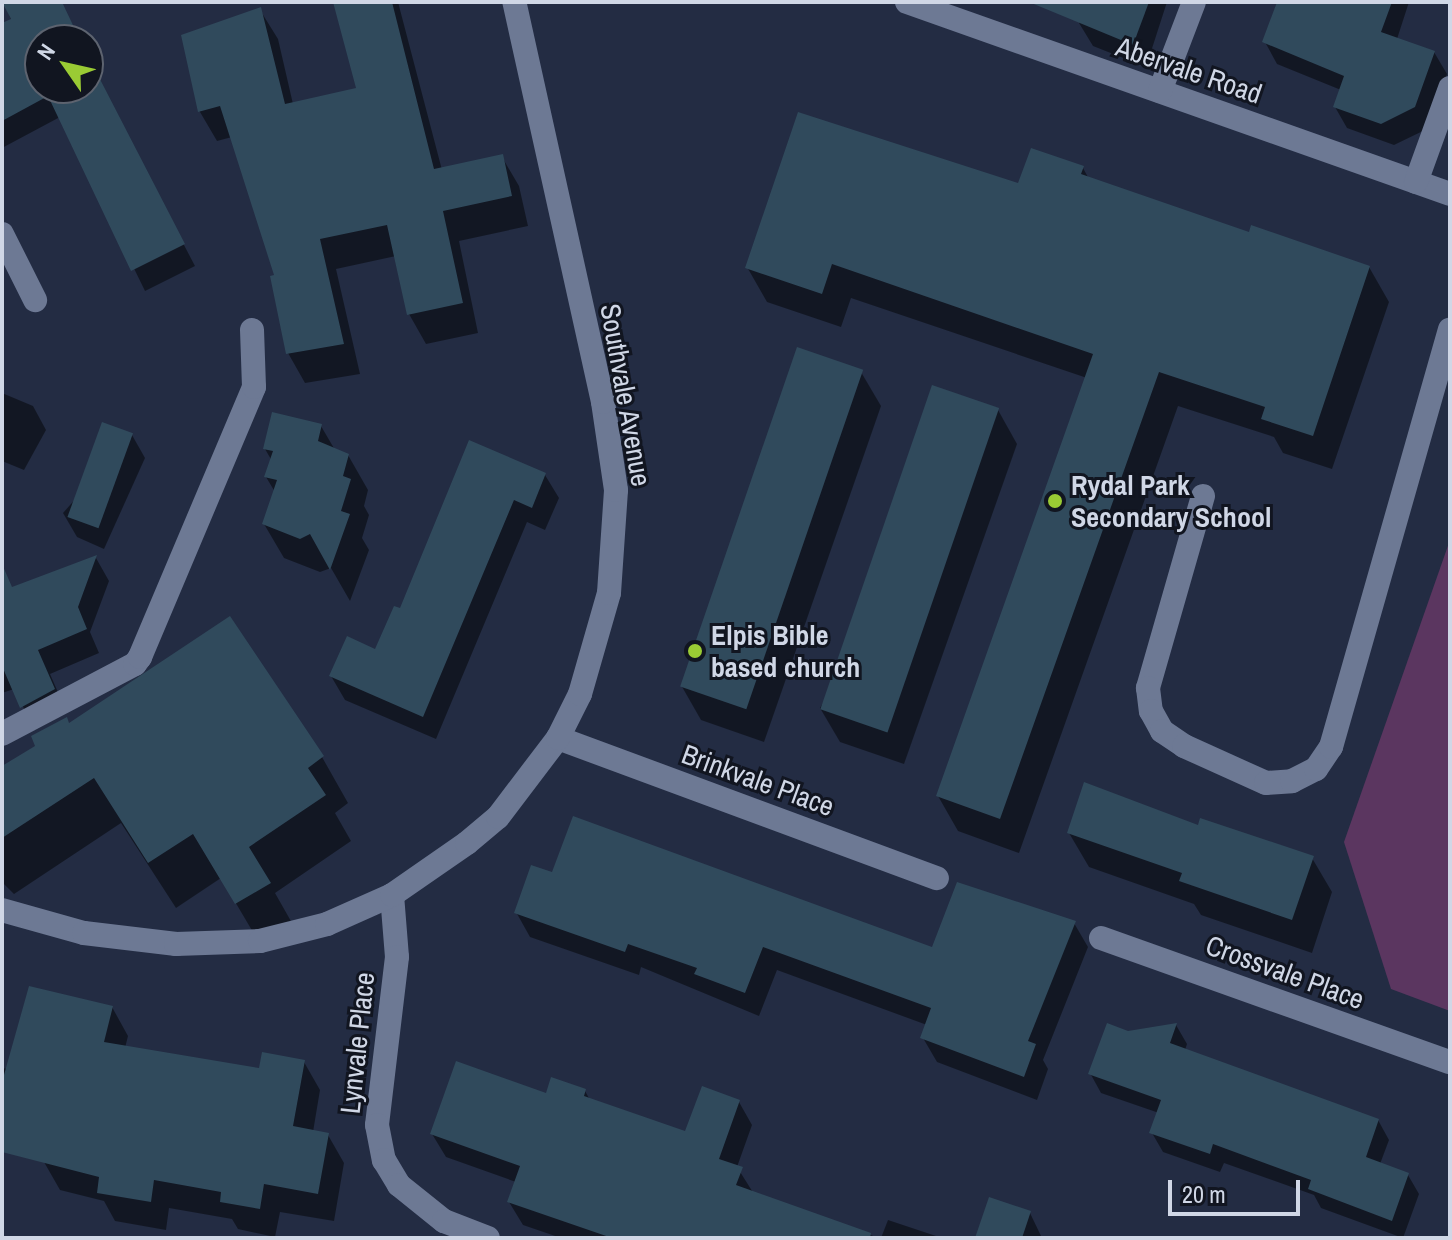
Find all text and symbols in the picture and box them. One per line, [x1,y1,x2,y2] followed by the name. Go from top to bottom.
[24,24,104,104] north arrow
[1112,29,1266,111] street label: Abervale Road
[30,38,62,65] text: N
[593,301,659,489] street label: Southvale Avenue
[1071,468,1271,534] place label: Rydal Park Secondary School
[1046,492,1064,510] marker: Rydal Park Secondary School
[711,618,860,684] place label: Elpis Bible based church
[686,642,704,660] marker: Elpis Bible based church
[677,737,839,823] street label: Brinkvale Place
[1201,928,1369,1016] street label: Crossvale Place
[333,971,381,1115] street label: Lynvale Place
[1172,1164,1304,1214] scale bar
[1182,1178,1226,1210] text: 20 m

